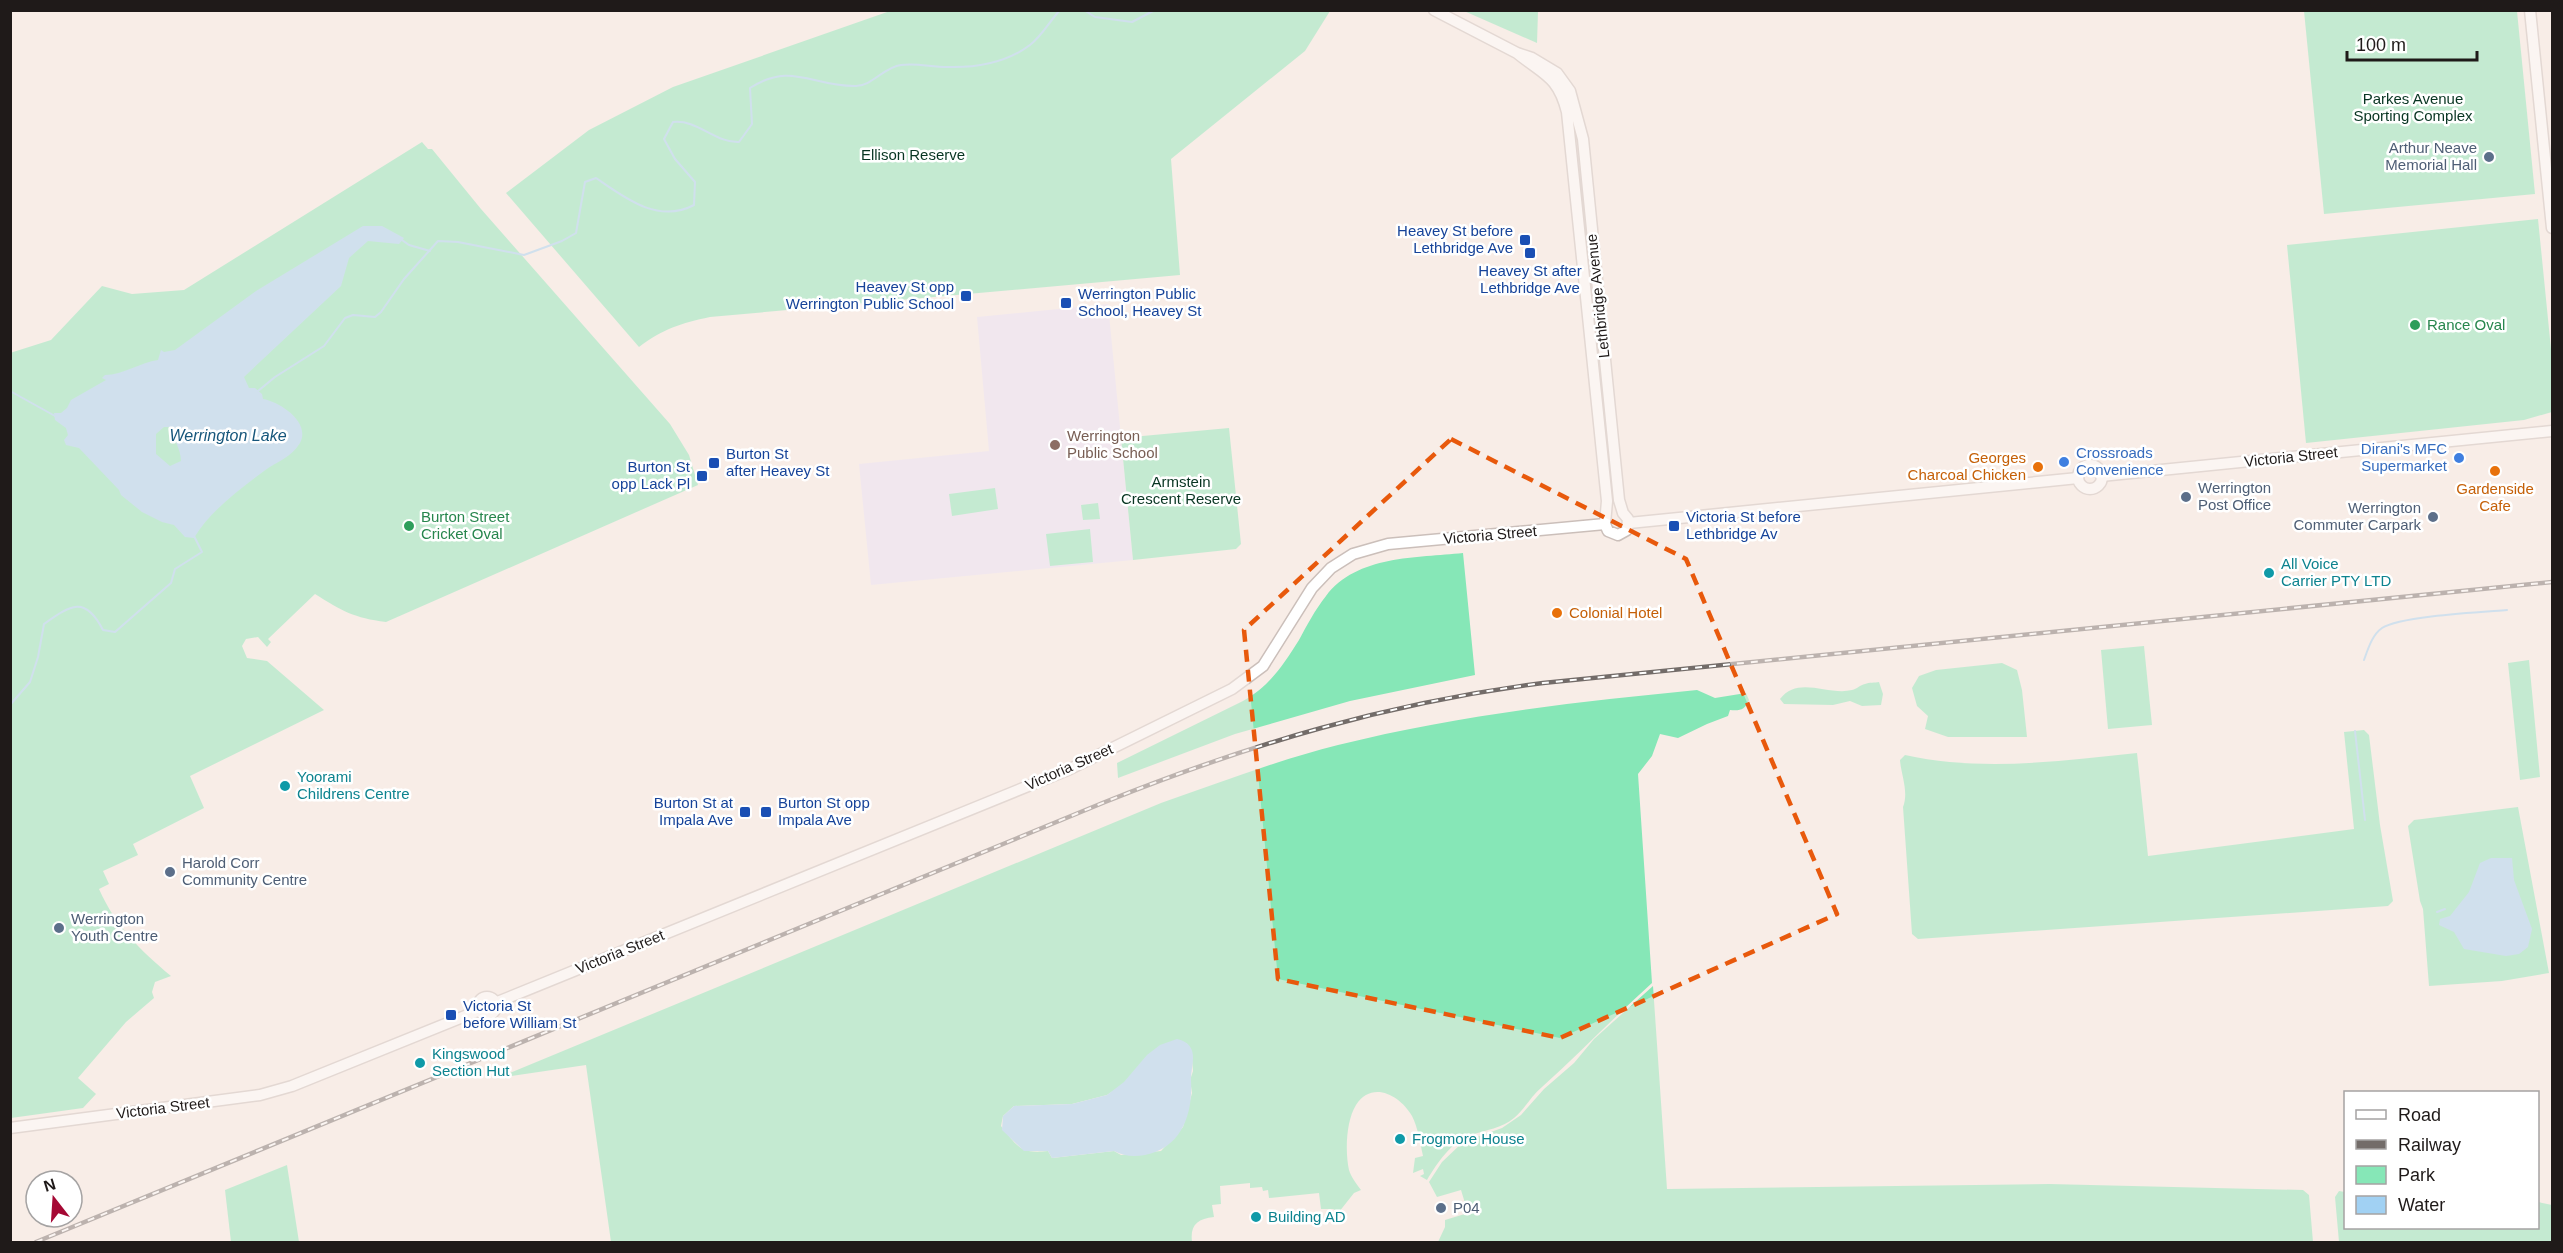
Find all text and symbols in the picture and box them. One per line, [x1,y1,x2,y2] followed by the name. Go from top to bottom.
[2347,24,2478,62] scale bar
[2356,35,2406,55] text: 100 m
[2353,90,2473,124] park label: Parkes Avenue Sporting Complex
[2385,139,2477,173] place label: Arthur Neave Memorial Hall
[861,146,965,163] park label: Ellison Reserve
[2482,150,2496,164] marker: Arthur Neave Memorial Hall
[1397,222,1513,256] place label: Heavey St before Lethbridge Ave
[1518,233,1532,247] marker: Heavey St before Lethbridge Ave
[1583,233,1612,359] street label: Lethbridge Avenue
[1523,246,1537,260] marker: Heavey St after Lethbridge Ave
[1478,262,1582,296] place label: Heavey St after Lethbridge Ave
[786,278,954,312] place label: Heavey St opp Werrington Public School
[1078,285,1202,319] place label: Werrington Public School, Heavey St
[959,289,973,303] marker: Heavey St opp Werrington Public School
[1059,296,1073,310] marker: Werrington Public School, Heavey St
[2427,316,2505,333] place label: Rance Oval
[2408,318,2422,332] marker: Rance Oval
[169,427,287,444] water label: Werrington Lake
[1067,427,1158,461] place label: Werrington Public School
[1048,438,1062,452] marker: Werrington Public School
[2361,440,2448,474] place label: Dirani's MFC Supermarket
[2243,443,2339,470] street label: Victoria Street
[2076,444,2164,478] place label: Crossroads Convenience
[726,445,830,479] place label: Burton St after Heavey St
[1908,449,2026,483] place label: Georges Charcoal Chicken
[2452,451,2466,465] marker: Dirani's MFC Supermarket
[2057,455,2071,469] marker: Crossroads Convenience
[707,456,721,470] marker: Burton St after Heavey St
[612,458,691,492] place label: Burton St opp Lack Pl
[2031,460,2045,474] marker: Georges Charcoal Chicken
[2488,464,2502,478] marker: Gardenside Cafe
[695,469,709,483] marker: Burton St opp Lack Pl
[1121,473,1241,507] park label: Armstein Crescent Reserve
[2198,479,2271,513] place label: Werrington Post Office
[2456,480,2534,514] place label: Gardenside Cafe
[2179,490,2193,504] marker: Werrington Post Office
[2293,499,2421,533] place label: Werrington Commuter Carpark
[421,508,510,542] place label: Burton Street Cricket Oval
[1686,508,1801,542] place label: Victoria St before Lethbridge Av
[2426,510,2440,524] marker: Werrington Commuter Carpark
[402,519,416,533] marker: Burton Street Cricket Oval
[1667,519,1681,533] marker: Victoria St before Lethbridge Av
[1442,522,1538,547] street label: Victoria Street
[2281,555,2391,589] place label: All Voice Carrier PTY LTD
[2262,566,2276,580] marker: All Voice Carrier PTY LTD
[1569,604,1662,621] place label: Colonial Hotel
[1550,606,1564,620] marker: Colonial Hotel
[1022,739,1116,793] street label: Victoria Street
[297,768,410,802] place label: Yoorami Childrens Centre
[278,779,292,793] marker: Yoorami Childrens Centre
[654,794,734,828] place label: Burton St at Impala Ave
[778,794,870,828] place label: Burton St opp Impala Ave
[738,805,752,819] marker: Burton St at Impala Ave
[759,805,773,819] marker: Burton St opp Impala Ave
[182,854,307,888] place label: Harold Corr Community Centre
[163,865,177,879] marker: Harold Corr Community Centre
[71,910,158,944] place label: Werrington Youth Centre
[52,921,66,935] marker: Werrington Youth Centre
[573,926,667,977] street label: Victoria Street
[463,997,577,1031] place label: Victoria St before William St
[444,1008,458,1022] marker: Victoria St before William St
[432,1045,510,1079] place label: Kingswood Section Hut
[413,1056,427,1070] marker: Kingswood Section Hut
[2344,1091,2539,1229] legend
[115,1093,211,1122] street label: Victoria Street
[2398,1105,2441,1125] text: Road
[1412,1130,1525,1147] place label: Frogmore House
[1393,1132,1407,1146] marker: Frogmore House
[2398,1135,2461,1155] text: Railway
[2398,1165,2436,1185] text: Park
[24,1169,84,1229] north arrow
[42,1175,58,1195] text: N
[2398,1195,2445,1215] text: Water
[1453,1199,1480,1216] place label: P04
[1434,1201,1448,1215] marker: P04
[1268,1208,1346,1225] place label: Building AD
[1249,1210,1263,1224] marker: Building AD

